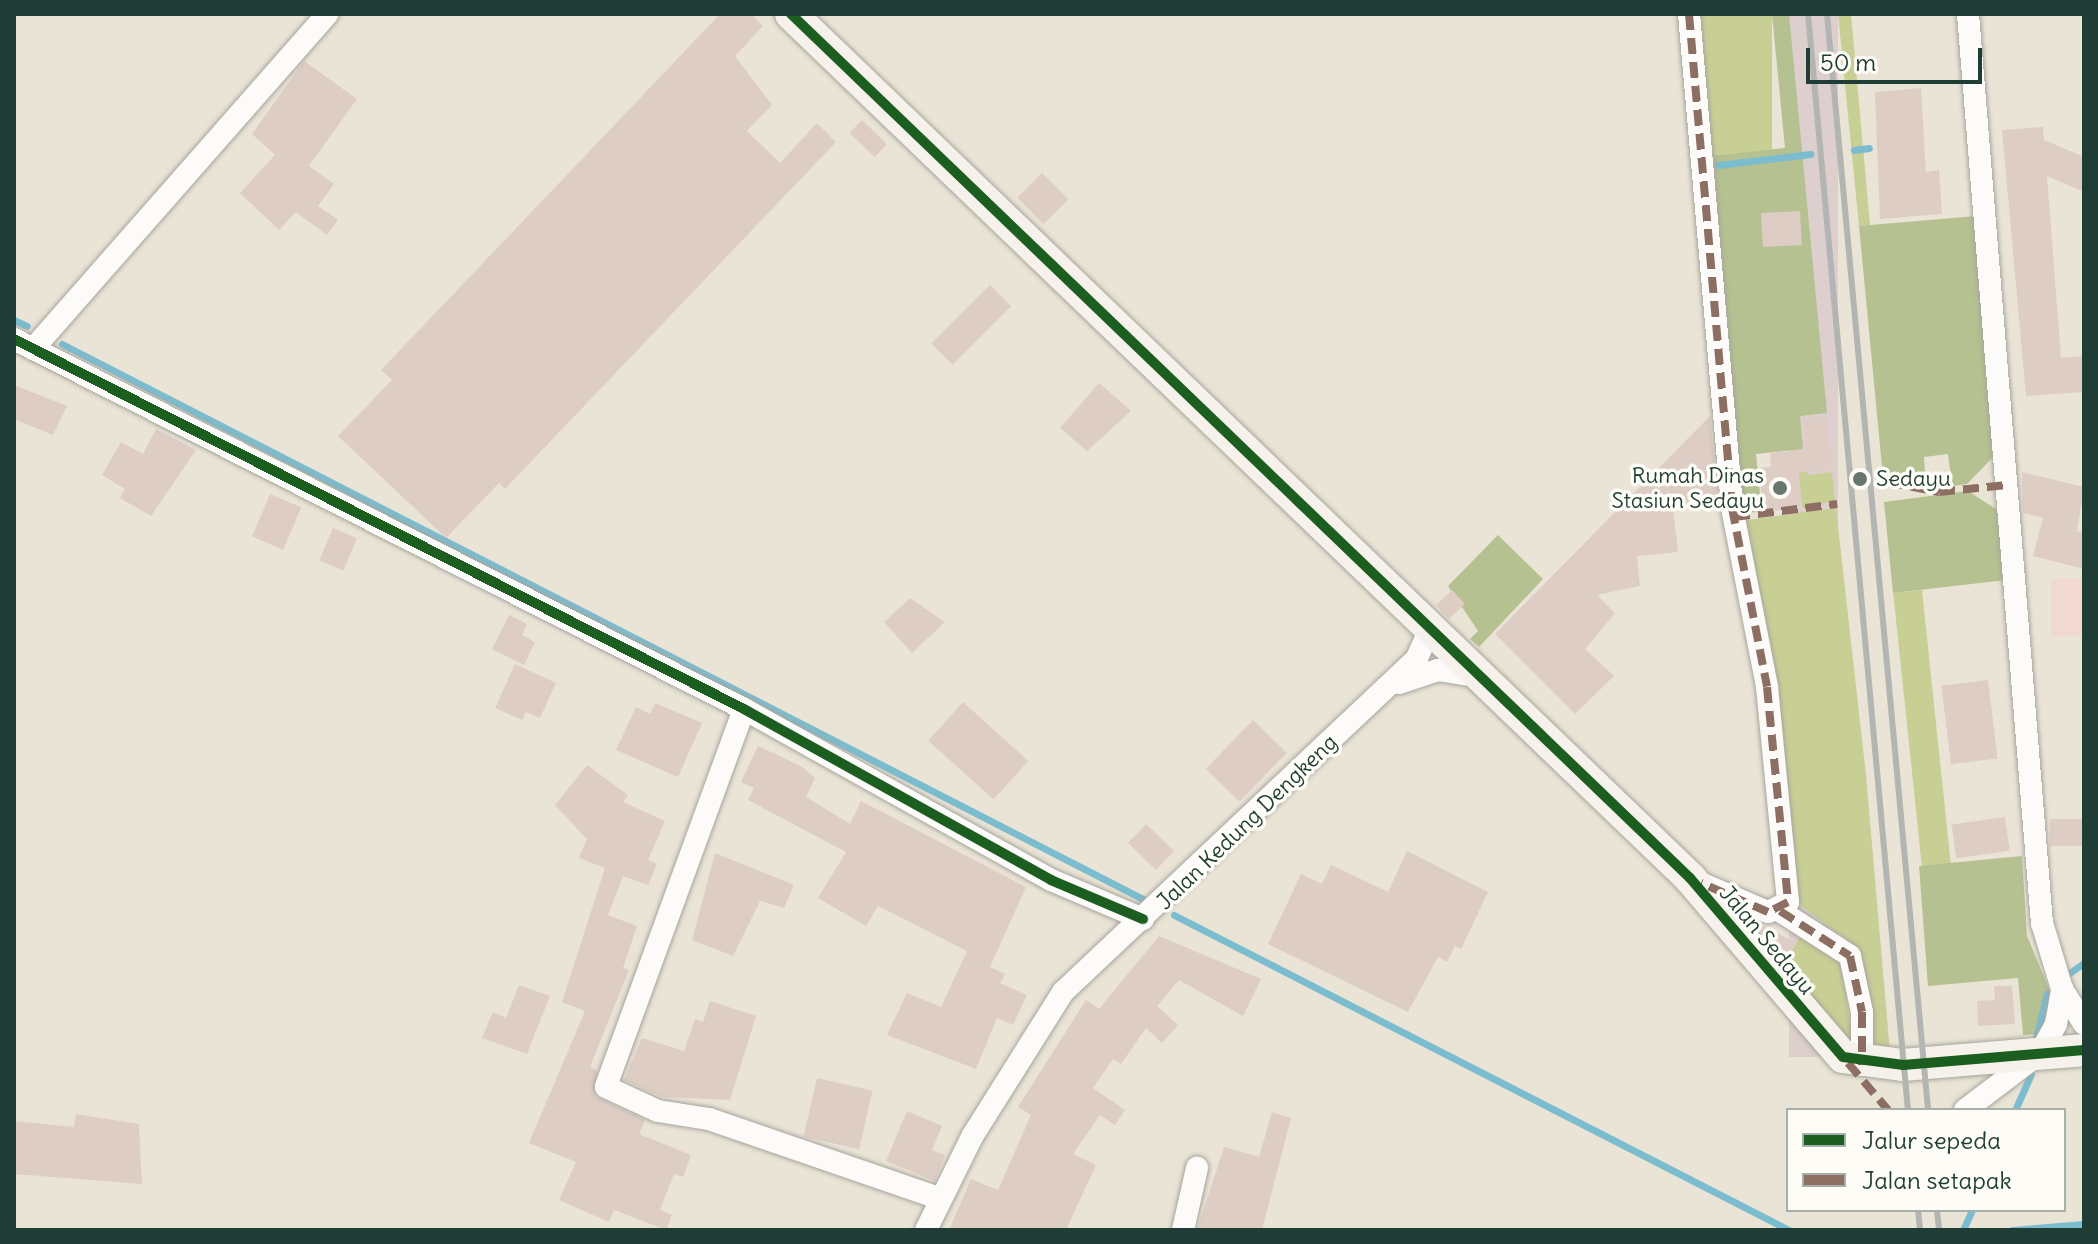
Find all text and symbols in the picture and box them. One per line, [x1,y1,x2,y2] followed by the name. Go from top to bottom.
[1810,32,1986,82] scale bar
[1820,47,1876,77] text: 50 m
[1612,462,1764,514] place label: Rumah Dinas Stasiun Sedayu
[1876,466,1951,492] place label: Sedayu
[1851,470,1869,488] marker: Sedayu
[1771,479,1789,497] marker: Rumah Dinas Stasiun Sedayu
[1151,729,1343,915] street label: Jalan Kedung Dengkeng
[1714,880,1820,1000] street label: Jalan Sedayu
[1786,1108,2066,1212] legend
[1862,1125,2001,1155] text: Jalur sepeda
[1862,1165,2012,1195] text: Jalan setapak

